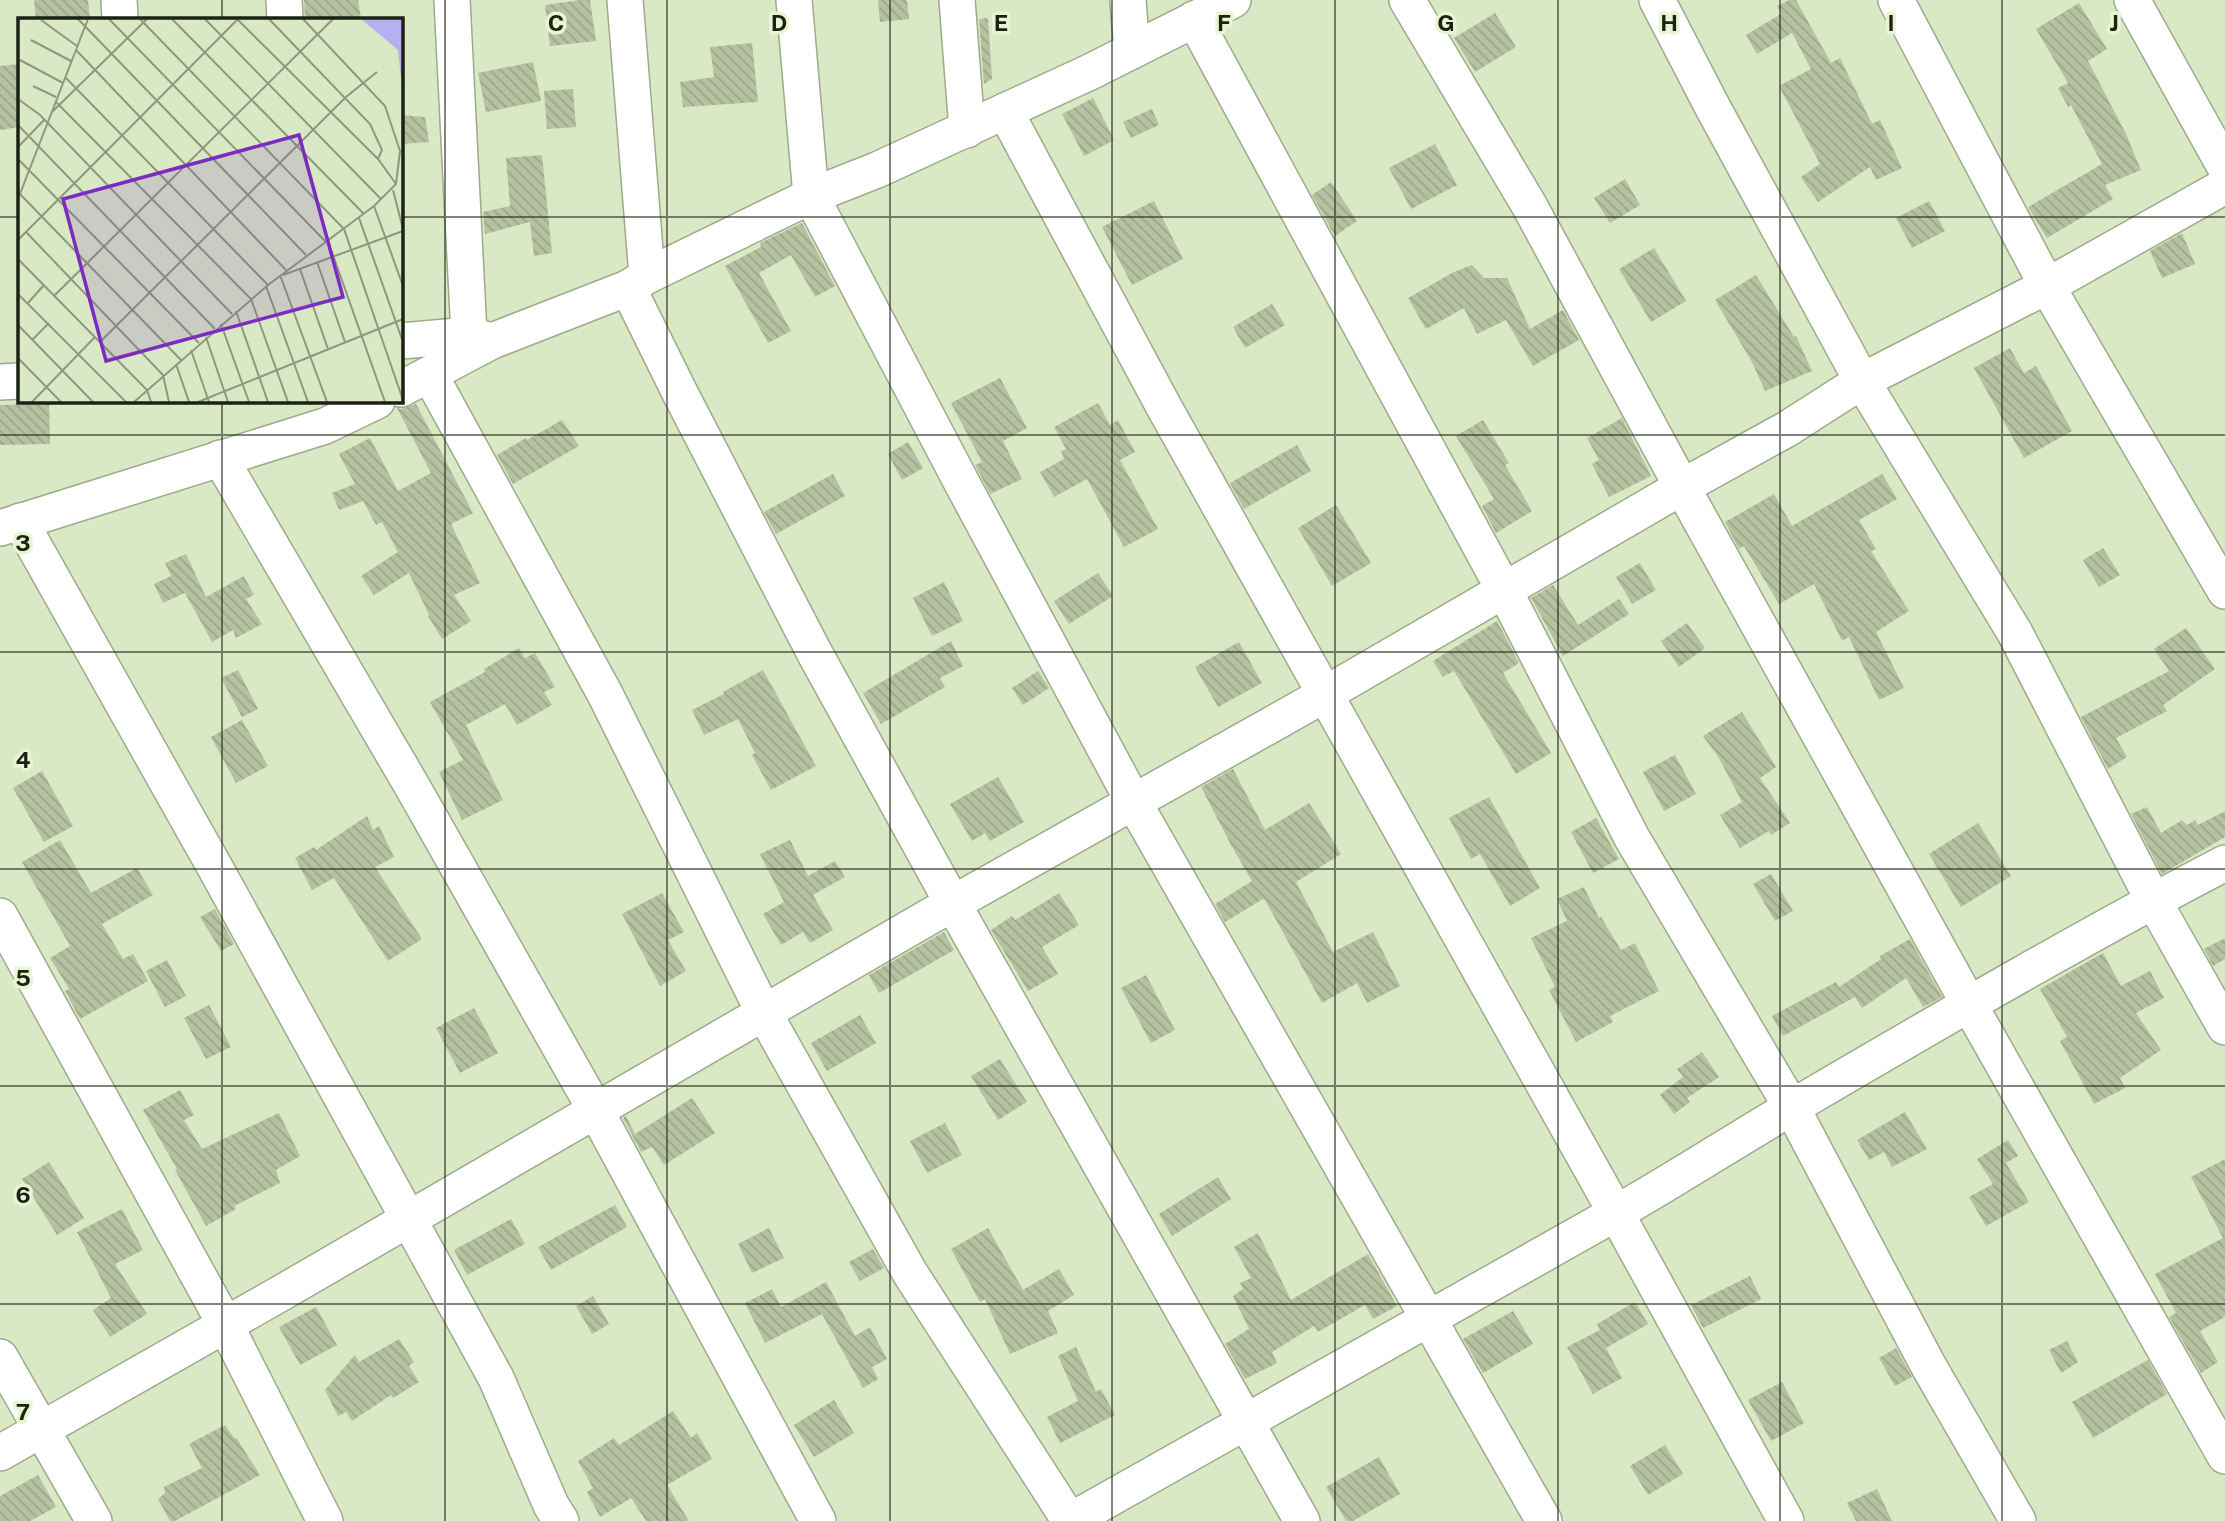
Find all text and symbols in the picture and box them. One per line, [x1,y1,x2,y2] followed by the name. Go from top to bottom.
[548,9,564,36] text: C
[771,9,787,36] text: D
[994,9,1008,36] text: E
[1217,9,1231,36] text: F
[1437,9,1455,36] text: G
[1660,9,1678,36] text: H
[1887,9,1895,36] text: I
[2109,9,2119,36] text: J
[18,18,402,402] inset map
[15,529,31,556] text: 3
[15,746,31,773] text: 4
[15,964,31,991] text: 5
[15,1181,31,1208] text: 6
[16,1398,30,1425] text: 7

